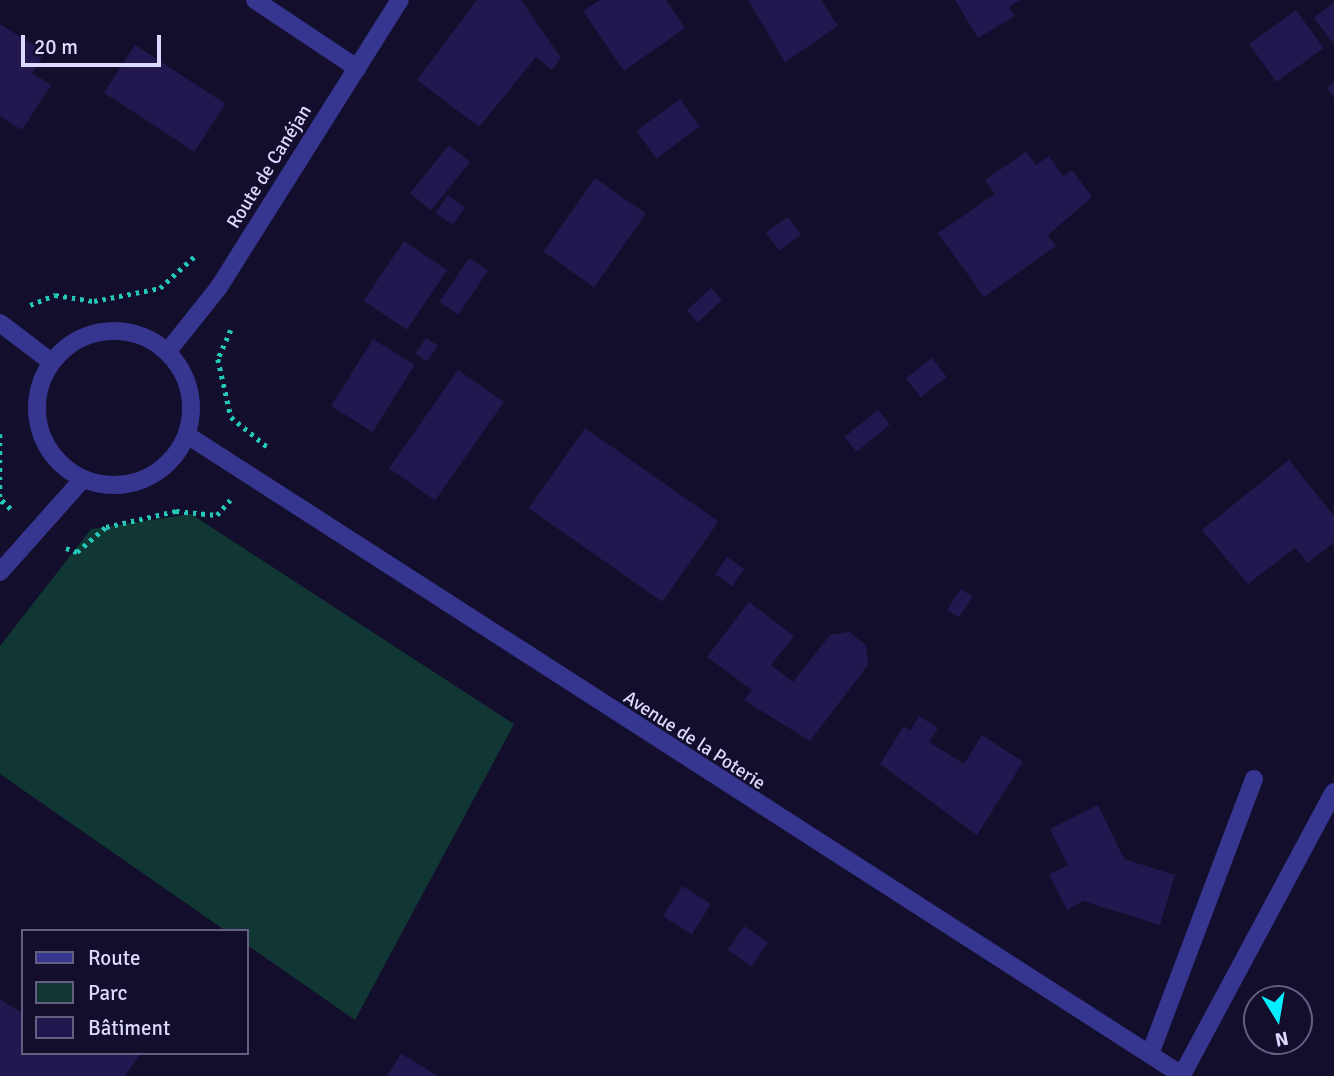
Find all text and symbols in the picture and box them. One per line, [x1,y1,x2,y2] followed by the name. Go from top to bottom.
[24,21,164,65] scale bar
[34,34,78,60] text: 20 m
[223,101,317,233] street label: Route de Canéjan
[619,687,769,795] street label: Avenue de la Poterie
[21,929,248,1055] legend
[88,945,140,971] text: Route
[88,980,127,1006] text: Parc
[1243,985,1313,1055] north arrow
[88,1015,170,1041] text: Bâtiment
[1273,1026,1290,1052] text: N

